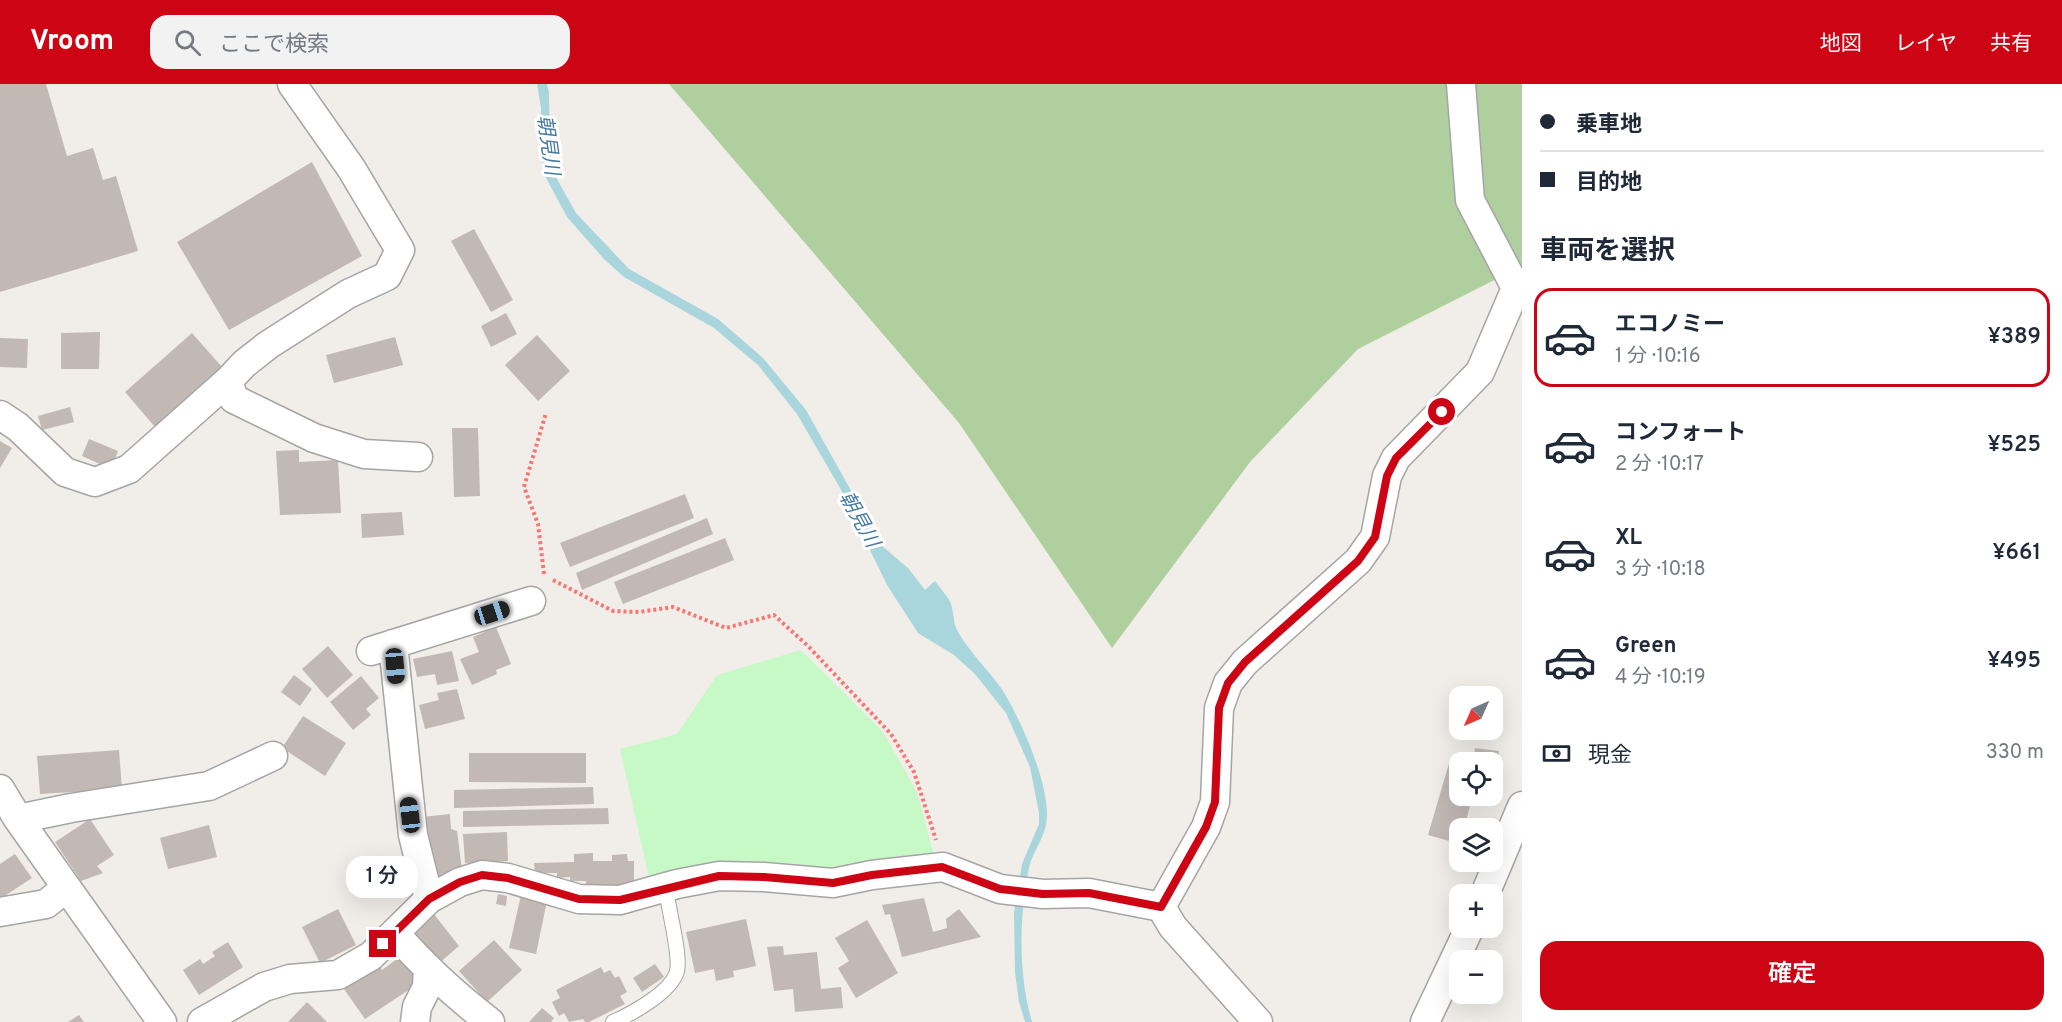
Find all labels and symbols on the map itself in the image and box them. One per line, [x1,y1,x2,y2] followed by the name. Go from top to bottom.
[530,114,564,179] water label: 朝見川
[1428,398,1455,425] route start
[832,487,885,554] water label: 朝見川
[472,599,512,627] car
[384,647,406,685] car
[1449,686,1503,740] north arrow
[399,796,421,834] car
[347,857,419,899] callout: 1 分
[369,930,396,957] route end

